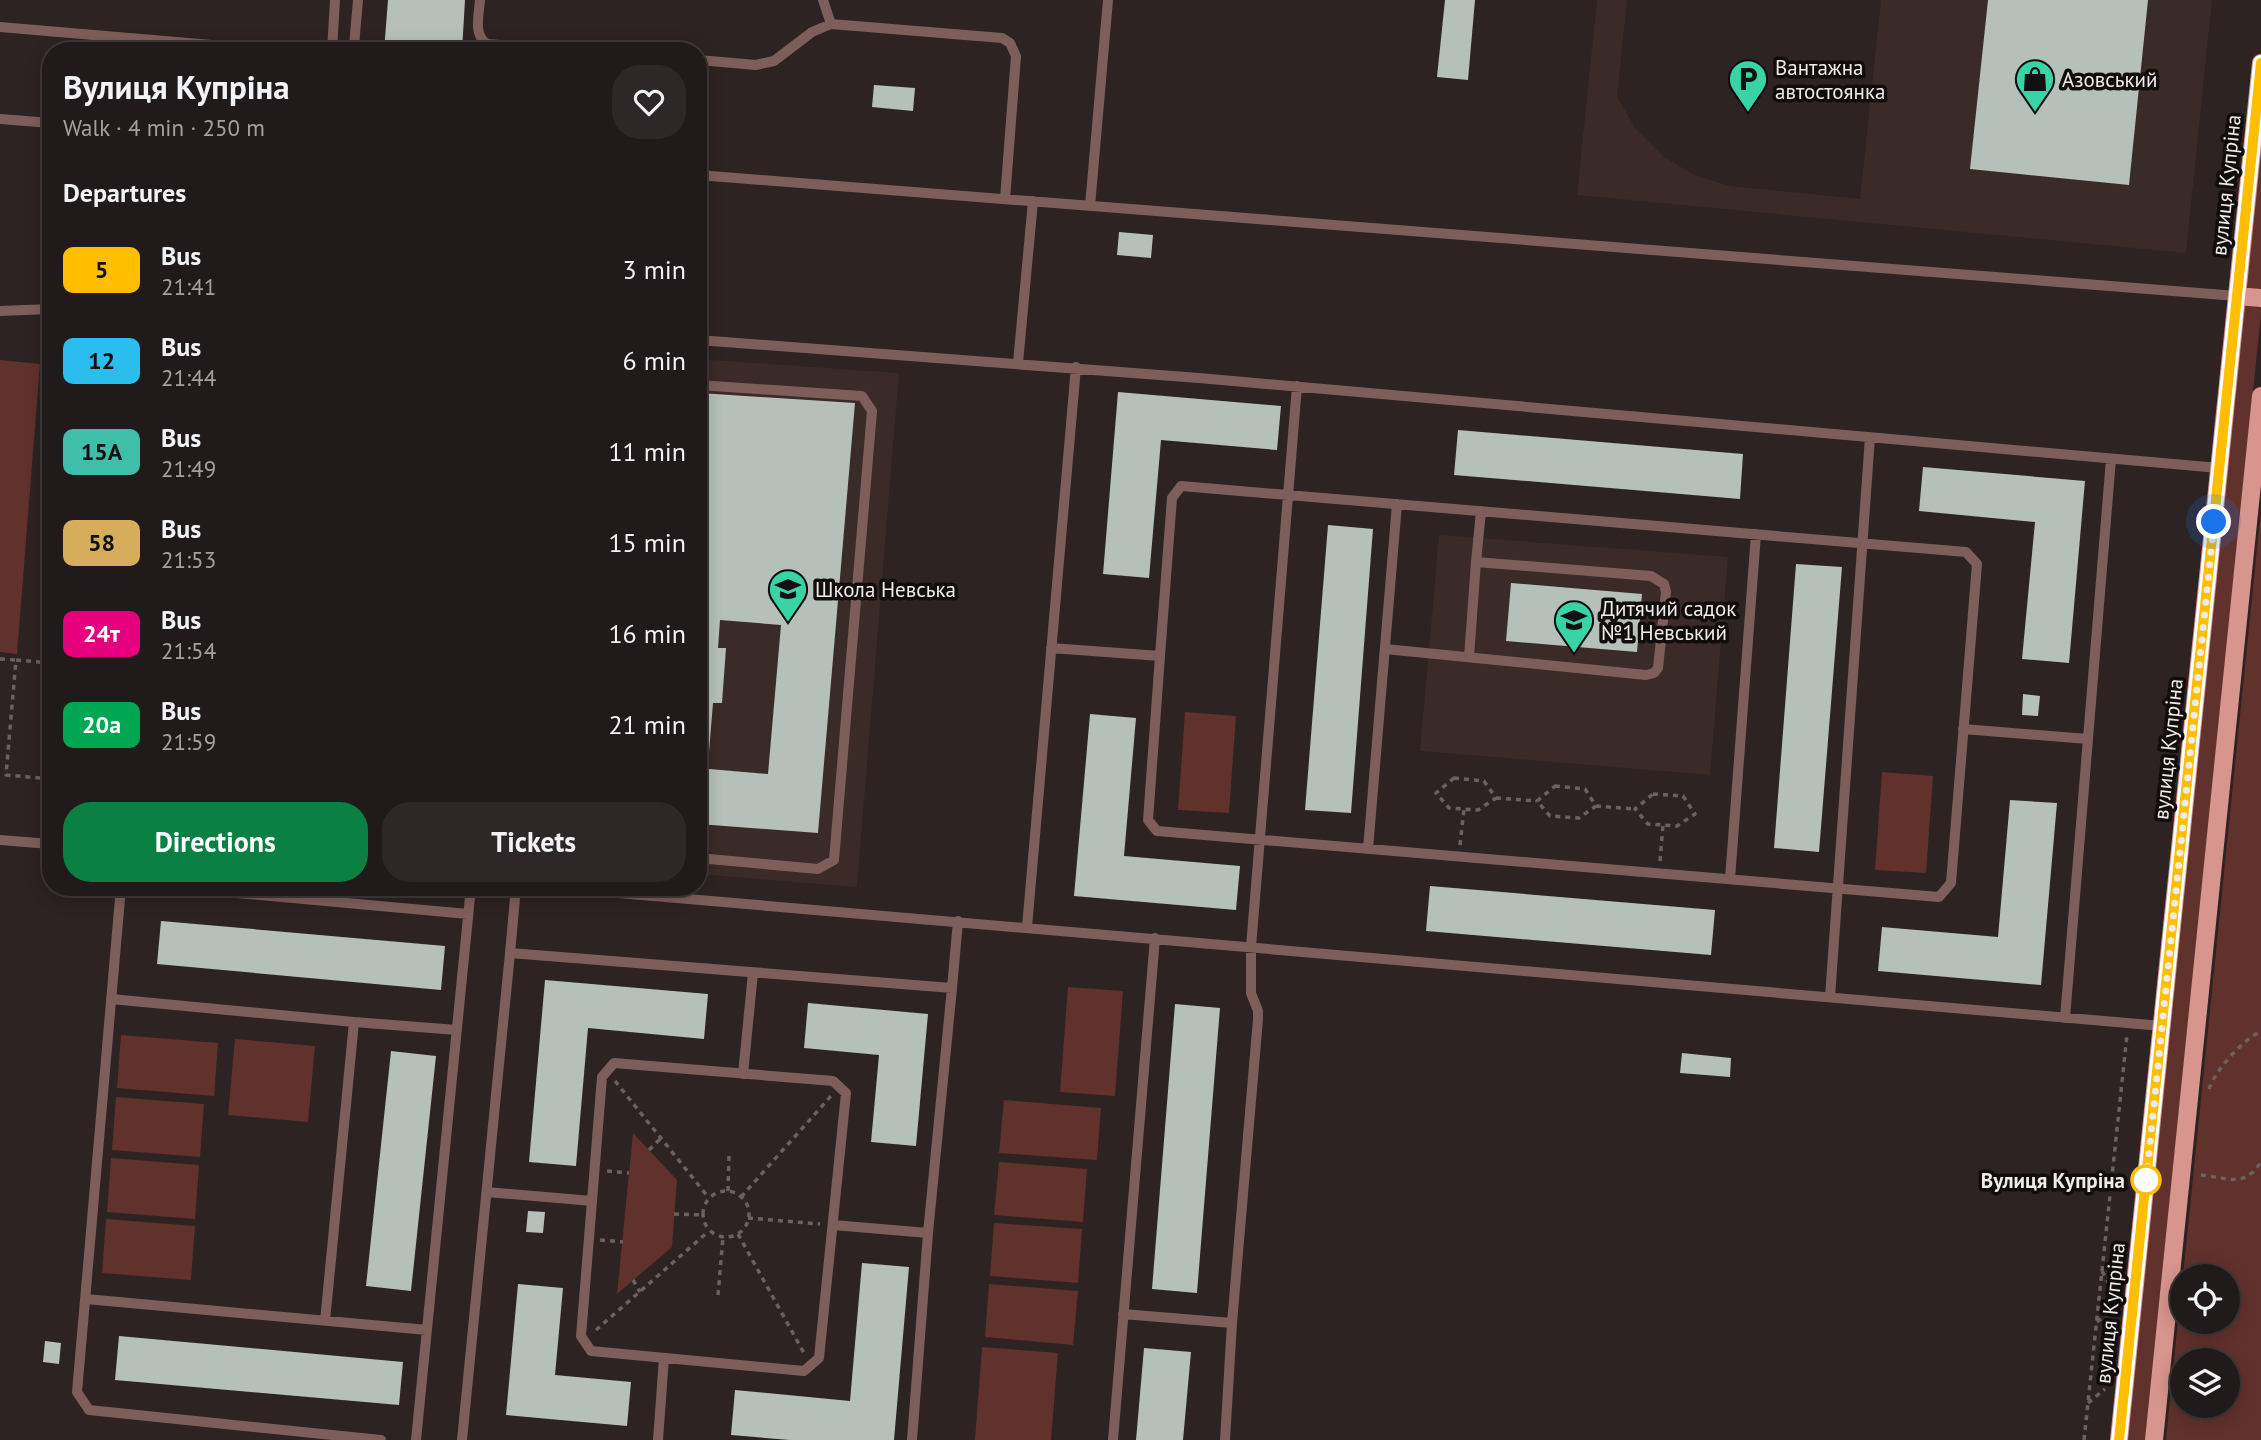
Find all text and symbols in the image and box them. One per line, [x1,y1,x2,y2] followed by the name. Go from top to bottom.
[1775,54,1885,105] place label: Вантажна автостоянка
[1727,58,1769,113] parking icon: Вантажна автостоянка
[2014,58,2056,113] shop icon: Азовський
[63,65,290,108] text: Вулиця Купріна
[612,65,686,139] button: heart
[2062,66,2157,93] place label: Азовський
[63,113,265,142] text: Walk · 4 min · 250 m
[2205,113,2247,257] street label: вулиця Купріна
[63,176,186,209] text: Departures
[161,239,201,272] text: Bus
[623,253,686,286] text: 3 min
[95,254,108,285] text: 5
[161,272,216,301] text: 21:41
[161,330,201,363] text: Bus
[623,344,686,377] text: 6 min
[88,345,115,376] text: 12
[161,363,216,392] text: 21:44
[161,421,201,454] text: Bus
[608,435,686,468] text: 11 min
[81,436,122,467] text: 15А
[161,454,216,483] text: 21:49
[2196,504,2231,539] your location
[161,512,201,545] text: Bus
[608,526,686,559] text: 15 min
[88,527,115,558] text: 58
[161,545,216,574] text: 21:53
[767,568,809,623] school or university icon: Школа Невська
[815,576,956,603] place label: Школа Невська
[1601,595,1736,646] place label: Дитячий садок №1 Невський
[1553,599,1595,654] school or university icon: Дитячий садок №1 Невський
[161,603,201,636] text: Bus
[608,617,686,650] text: 16 min
[83,618,120,649] text: 24т
[161,636,216,665] text: 21:54
[2147,677,2189,821] street label: вулиця Купріна
[161,694,201,727] text: Bus
[608,708,686,741] text: 21 min
[82,709,121,740] text: 20а
[161,727,216,756] text: 21:59
[63,802,368,882] button: Directions
[382,802,686,882] button: Tickets
[2131,1165,2161,1195] marker: Вулиця Купріна
[1981,1167,2125,1194] place label: Вулиця Купріна
[2089,1241,2131,1385] street label: вулиця Купріна
[2170,1264,2240,1418] map controls
[2170,1264,2240,1334] button: locate
[2170,1348,2240,1418] button: layers

